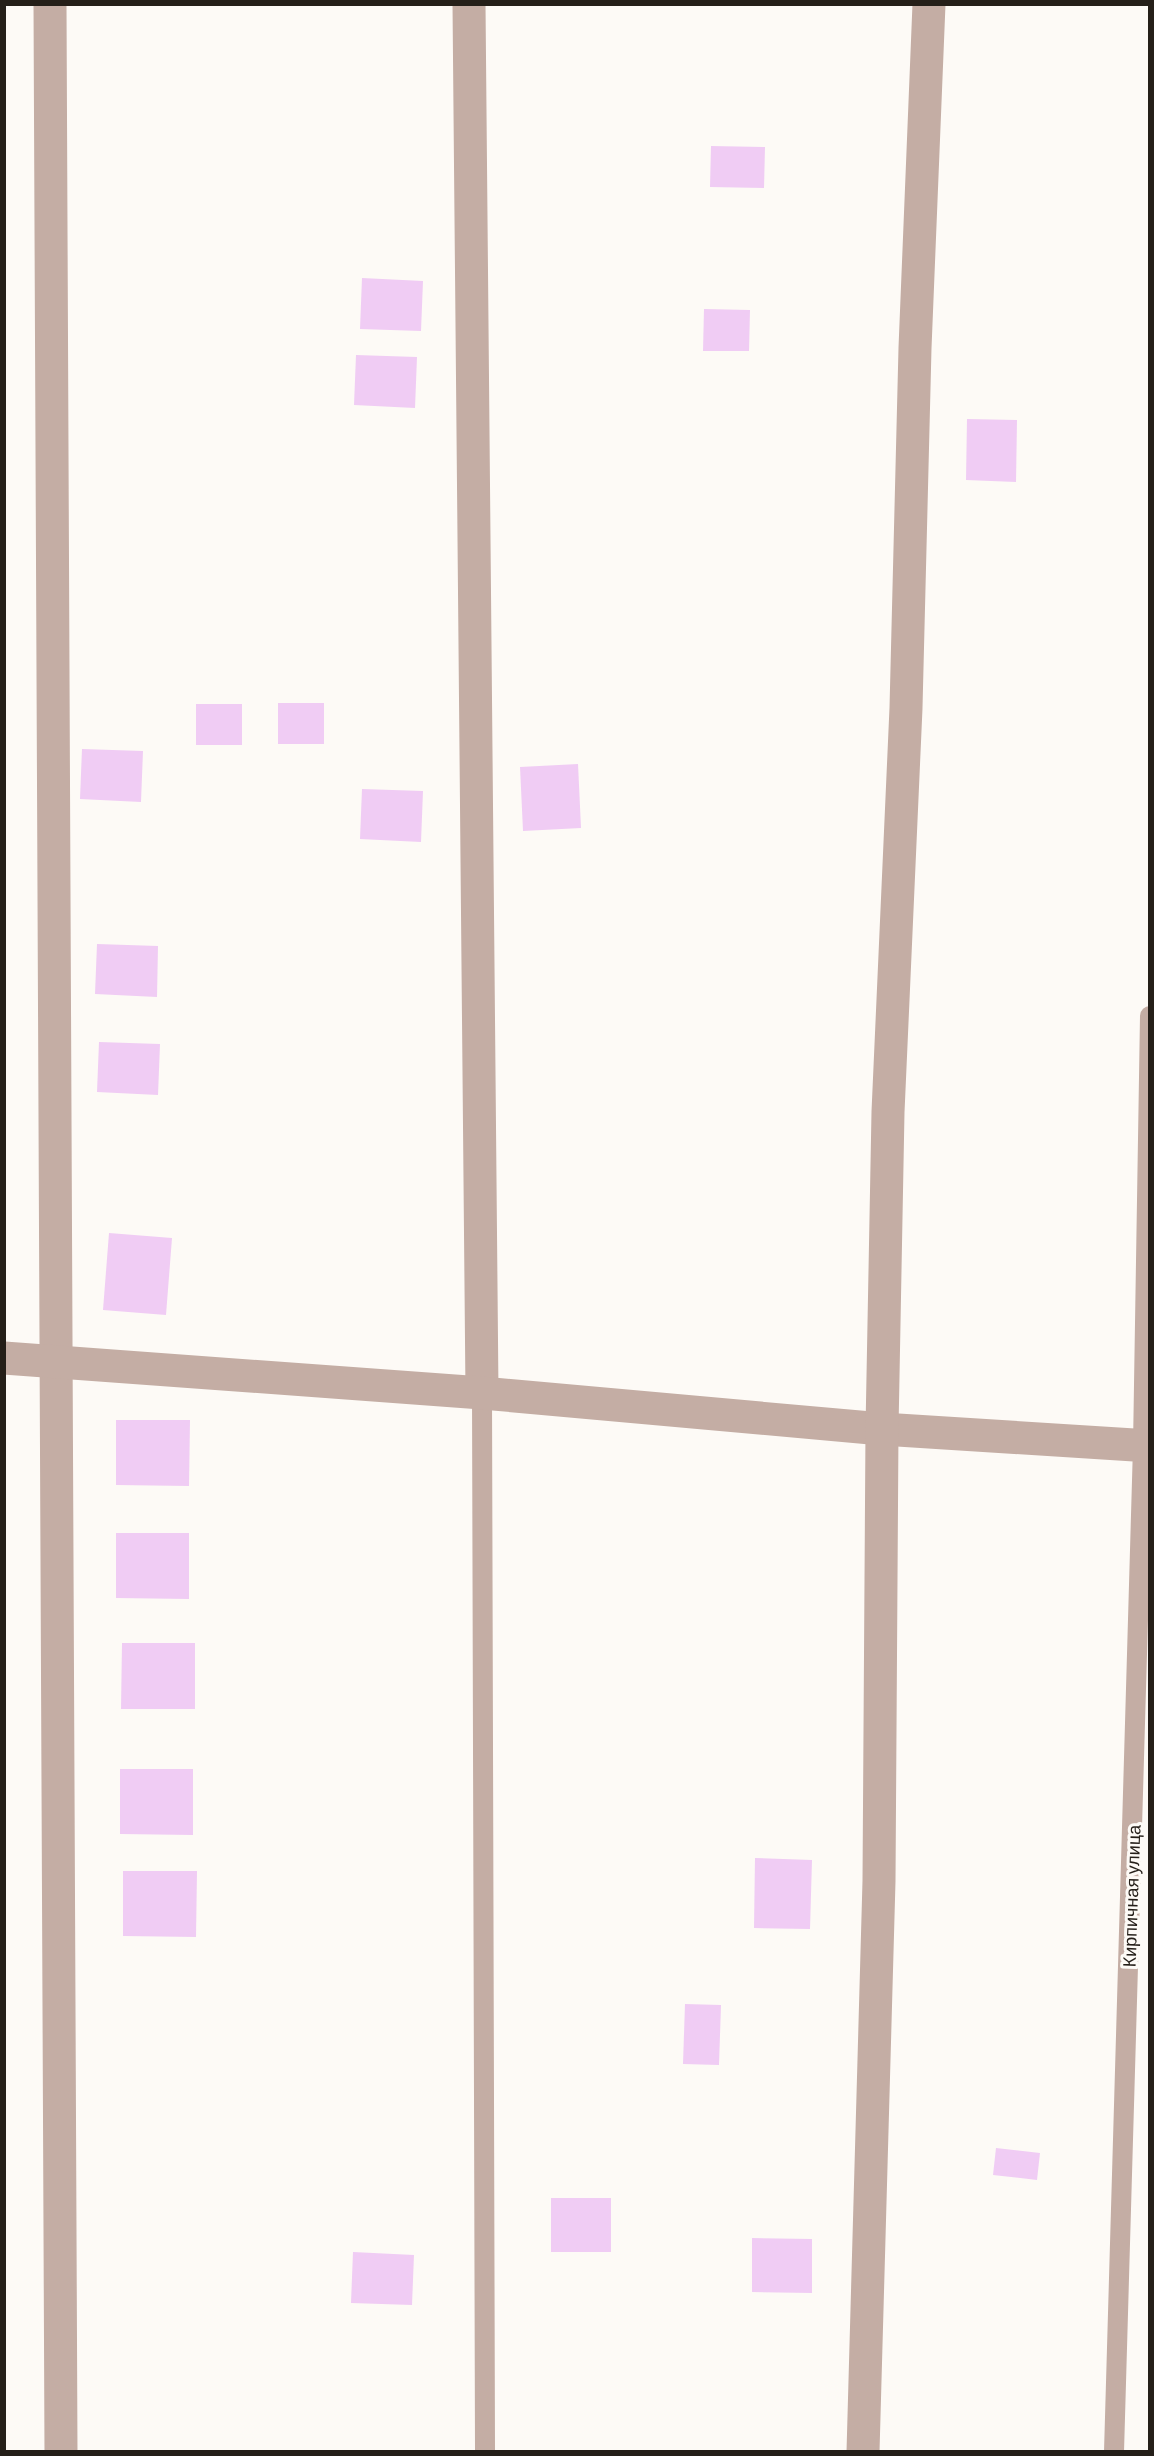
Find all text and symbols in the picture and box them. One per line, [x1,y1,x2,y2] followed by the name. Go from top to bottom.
[1118,1823,1145,1968] street label: Кирпичная улица

